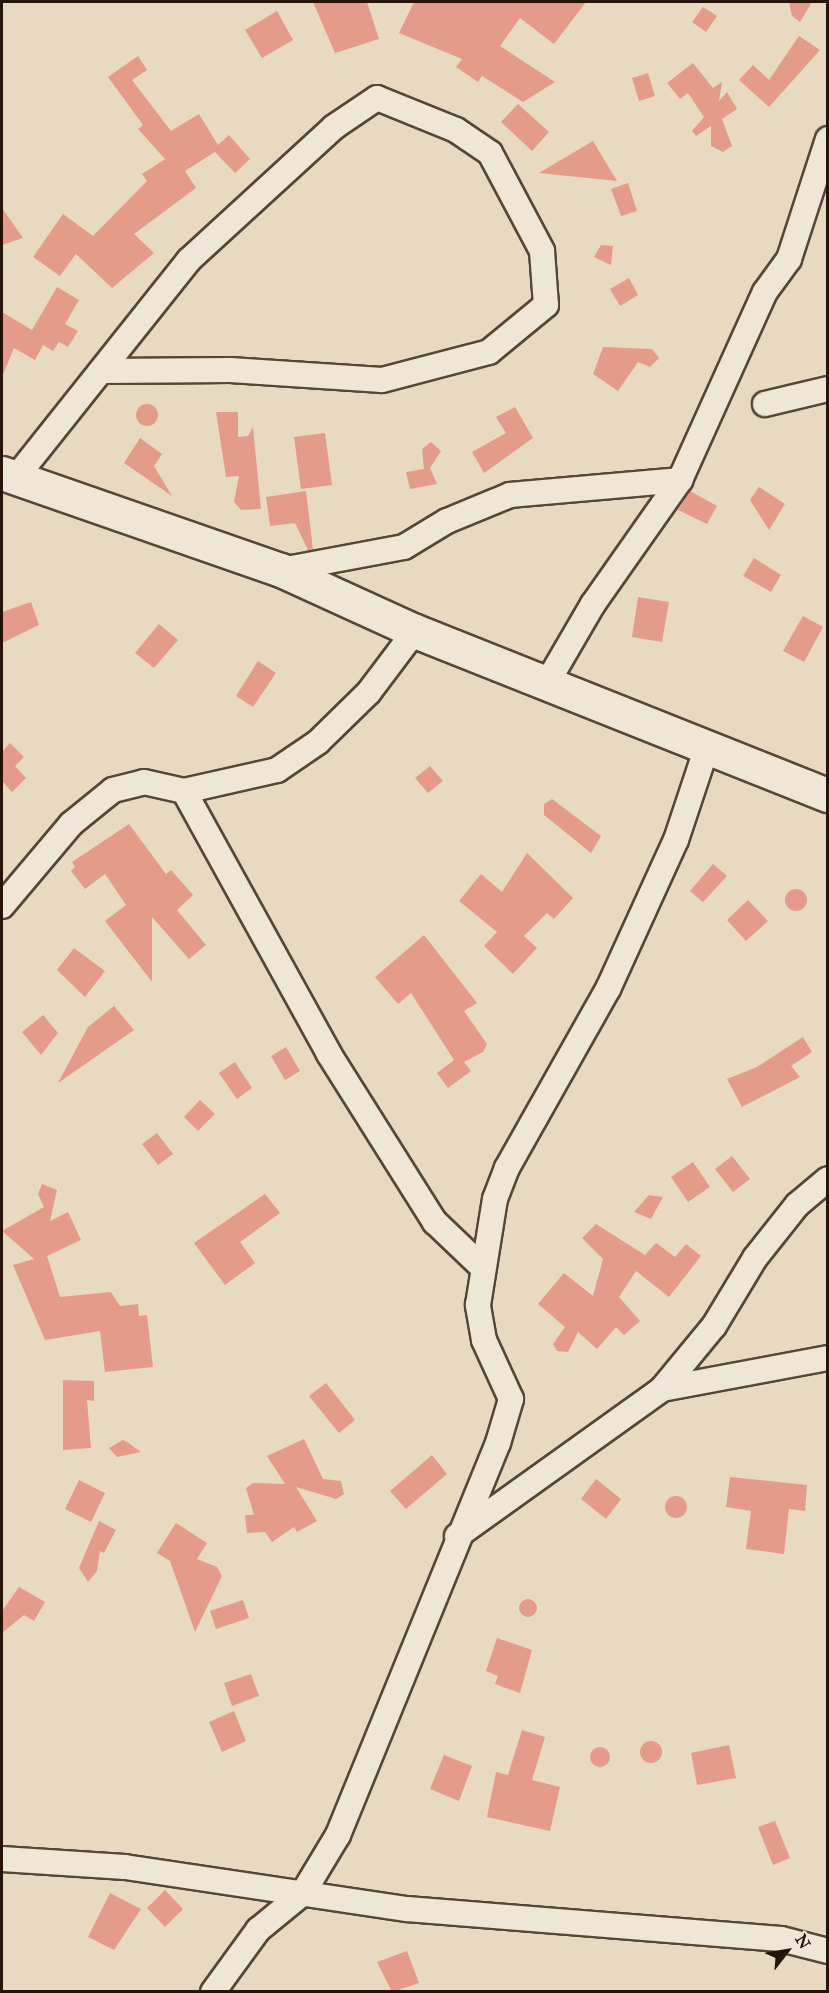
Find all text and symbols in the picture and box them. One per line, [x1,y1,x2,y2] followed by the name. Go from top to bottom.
[757,1921,817,1981] north arrow
[791,1931,814,1952] text: N

